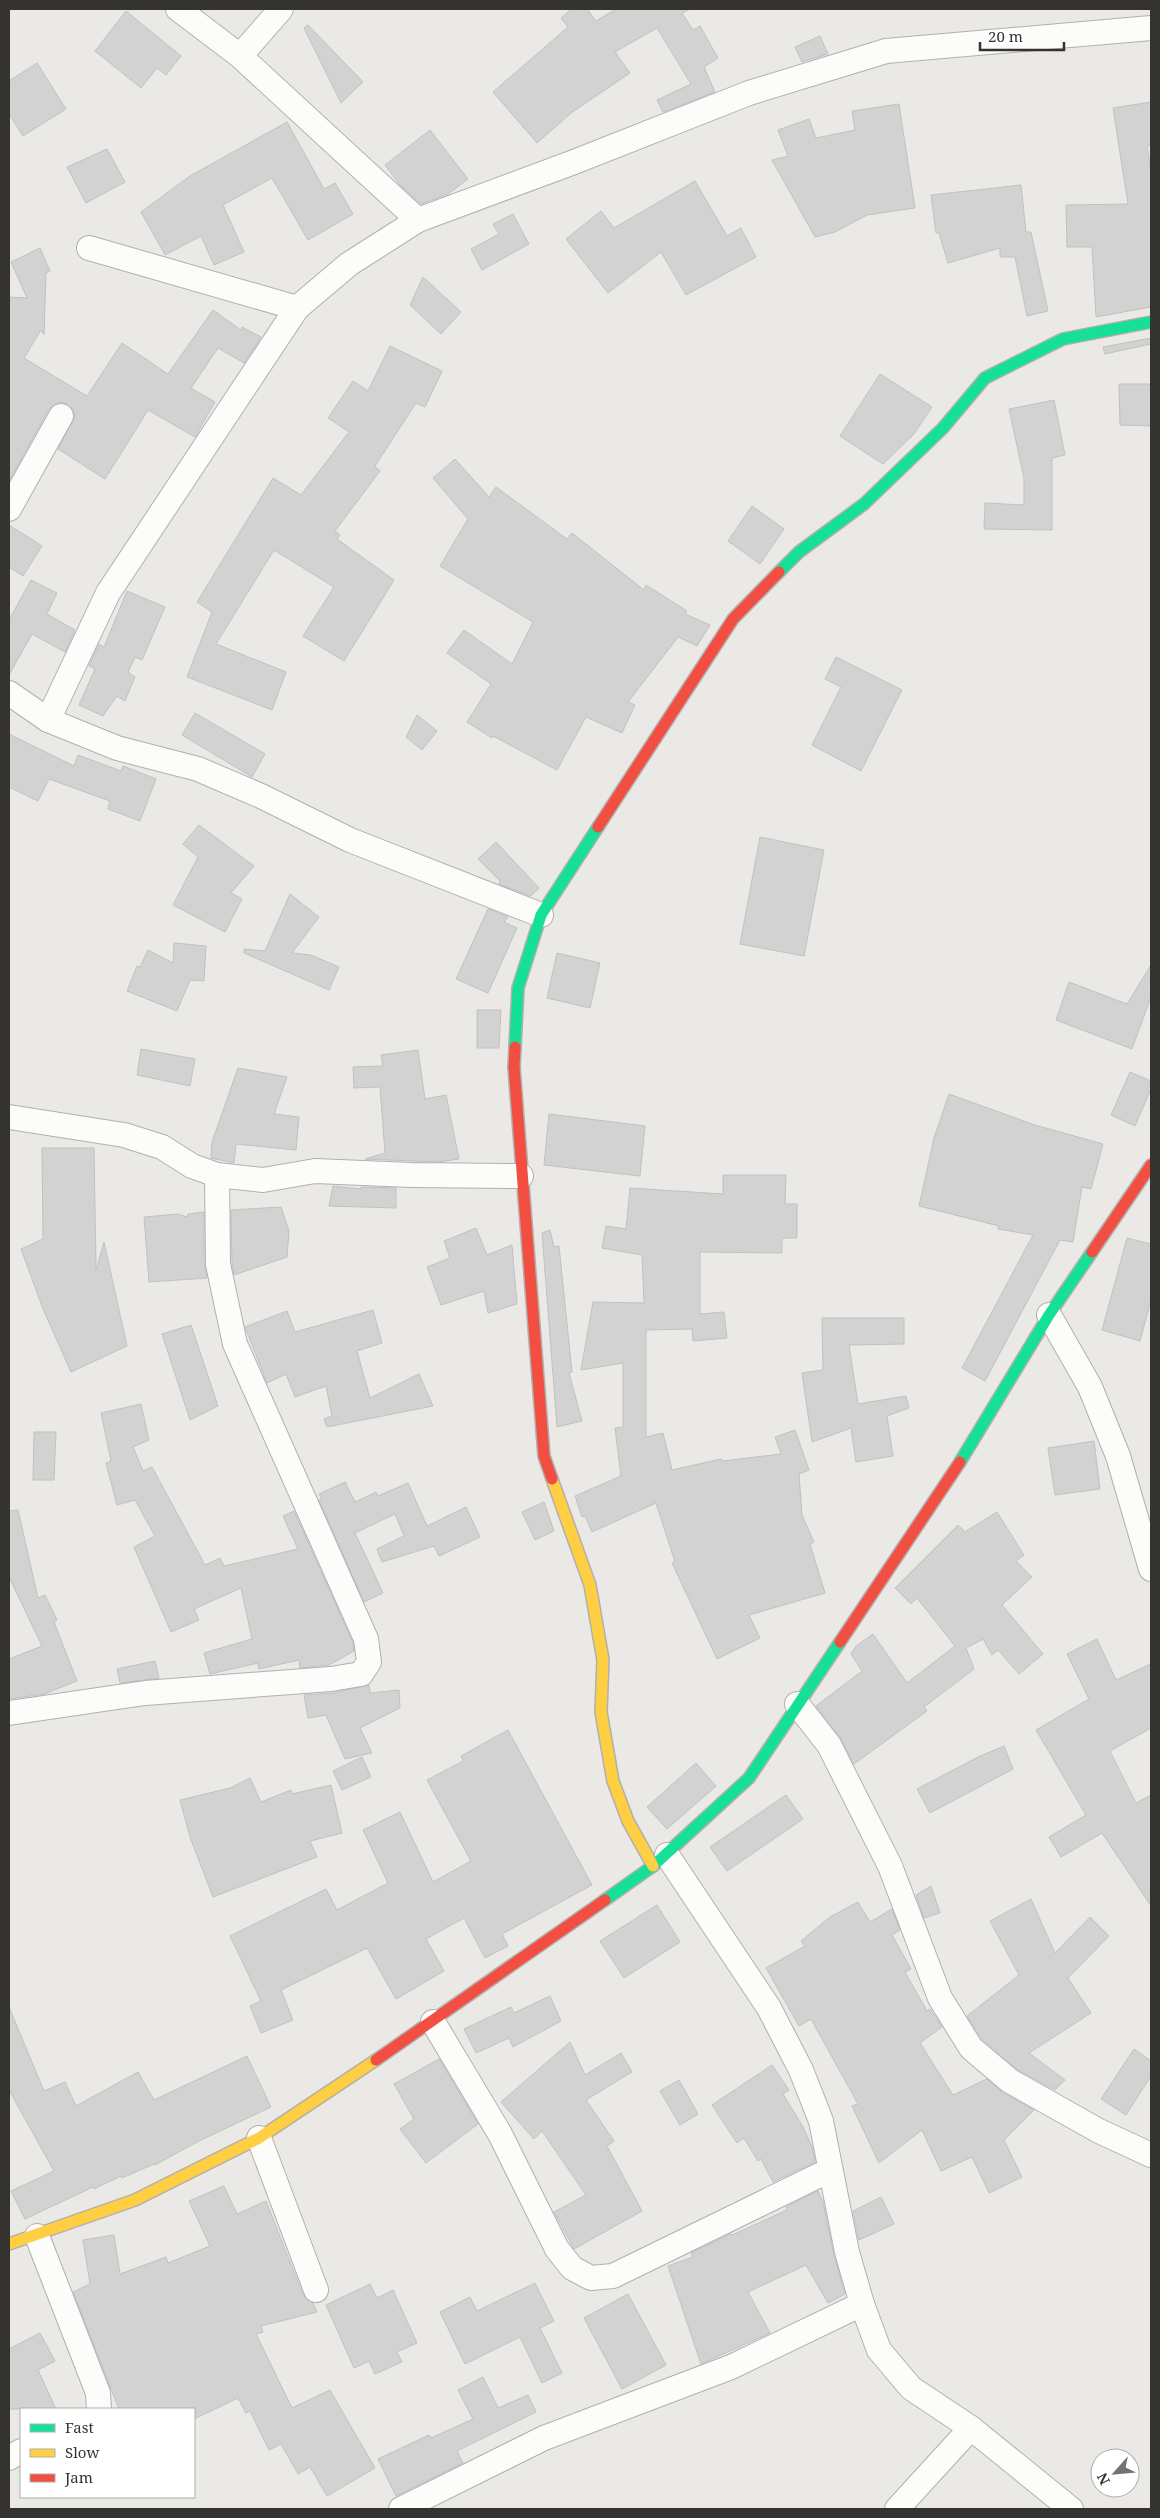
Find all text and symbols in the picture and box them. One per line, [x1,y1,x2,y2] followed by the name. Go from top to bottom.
[980,20,1064,52] scale bar
[988,26,1023,46] text: 20 m
[20,2408,195,2498] legend
[65,2417,94,2437] text: Fast
[65,2442,99,2462] text: Slow
[1090,2448,1140,2498] north arrow
[64,2467,93,2487] text: Jam
[1092,2470,1114,2488] text: N

